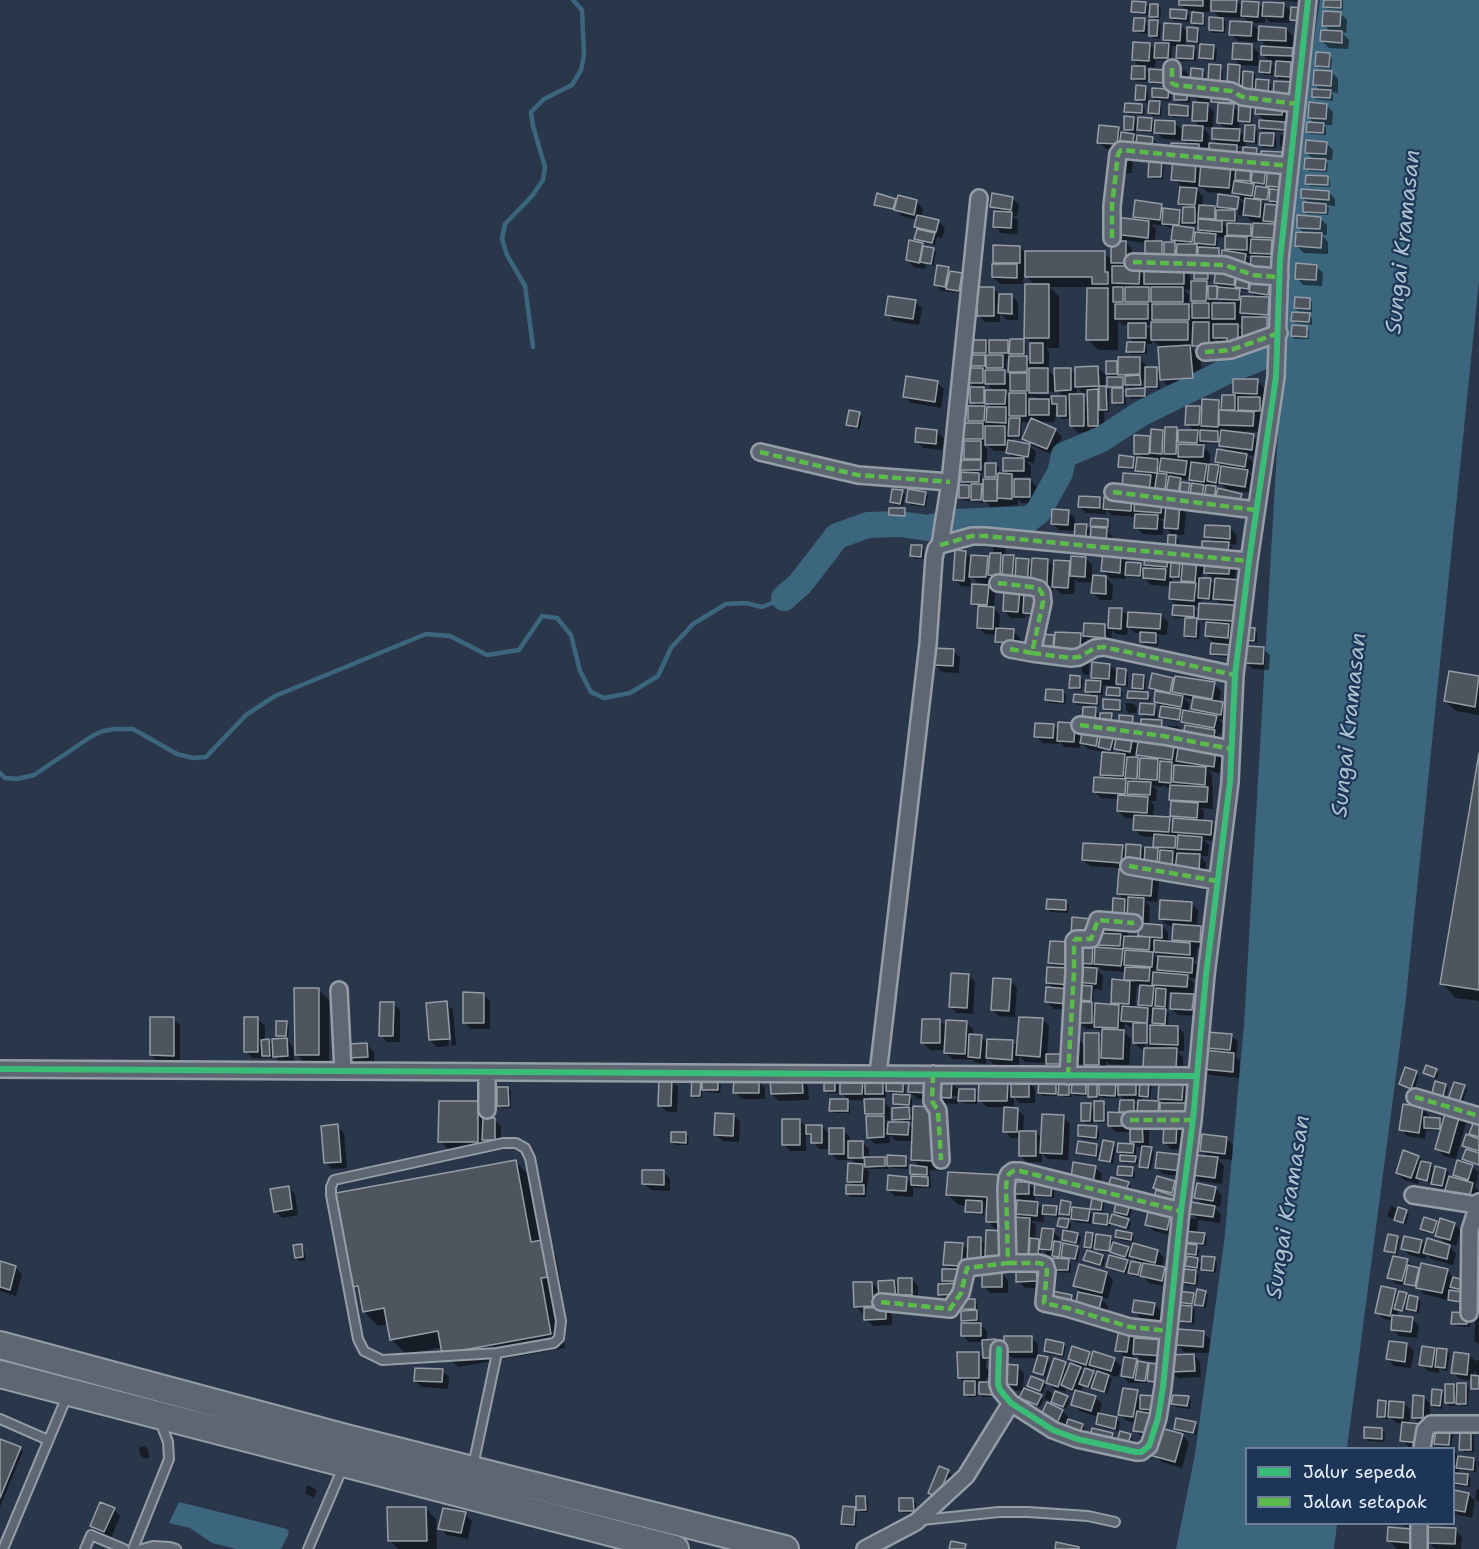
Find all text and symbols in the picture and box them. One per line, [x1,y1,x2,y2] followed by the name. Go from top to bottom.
[1381,148,1427,336] water label: Sungai Kramasan
[1327,631,1373,819] water label: Sungai Kramasan
[1261,1113,1317,1301] water label: Sungai Kramasan
[1245,1447,1455,1525] legend
[1303,1460,1416,1484] text: Jalur sepeda
[1303,1490,1427,1514] text: Jalan setapak

